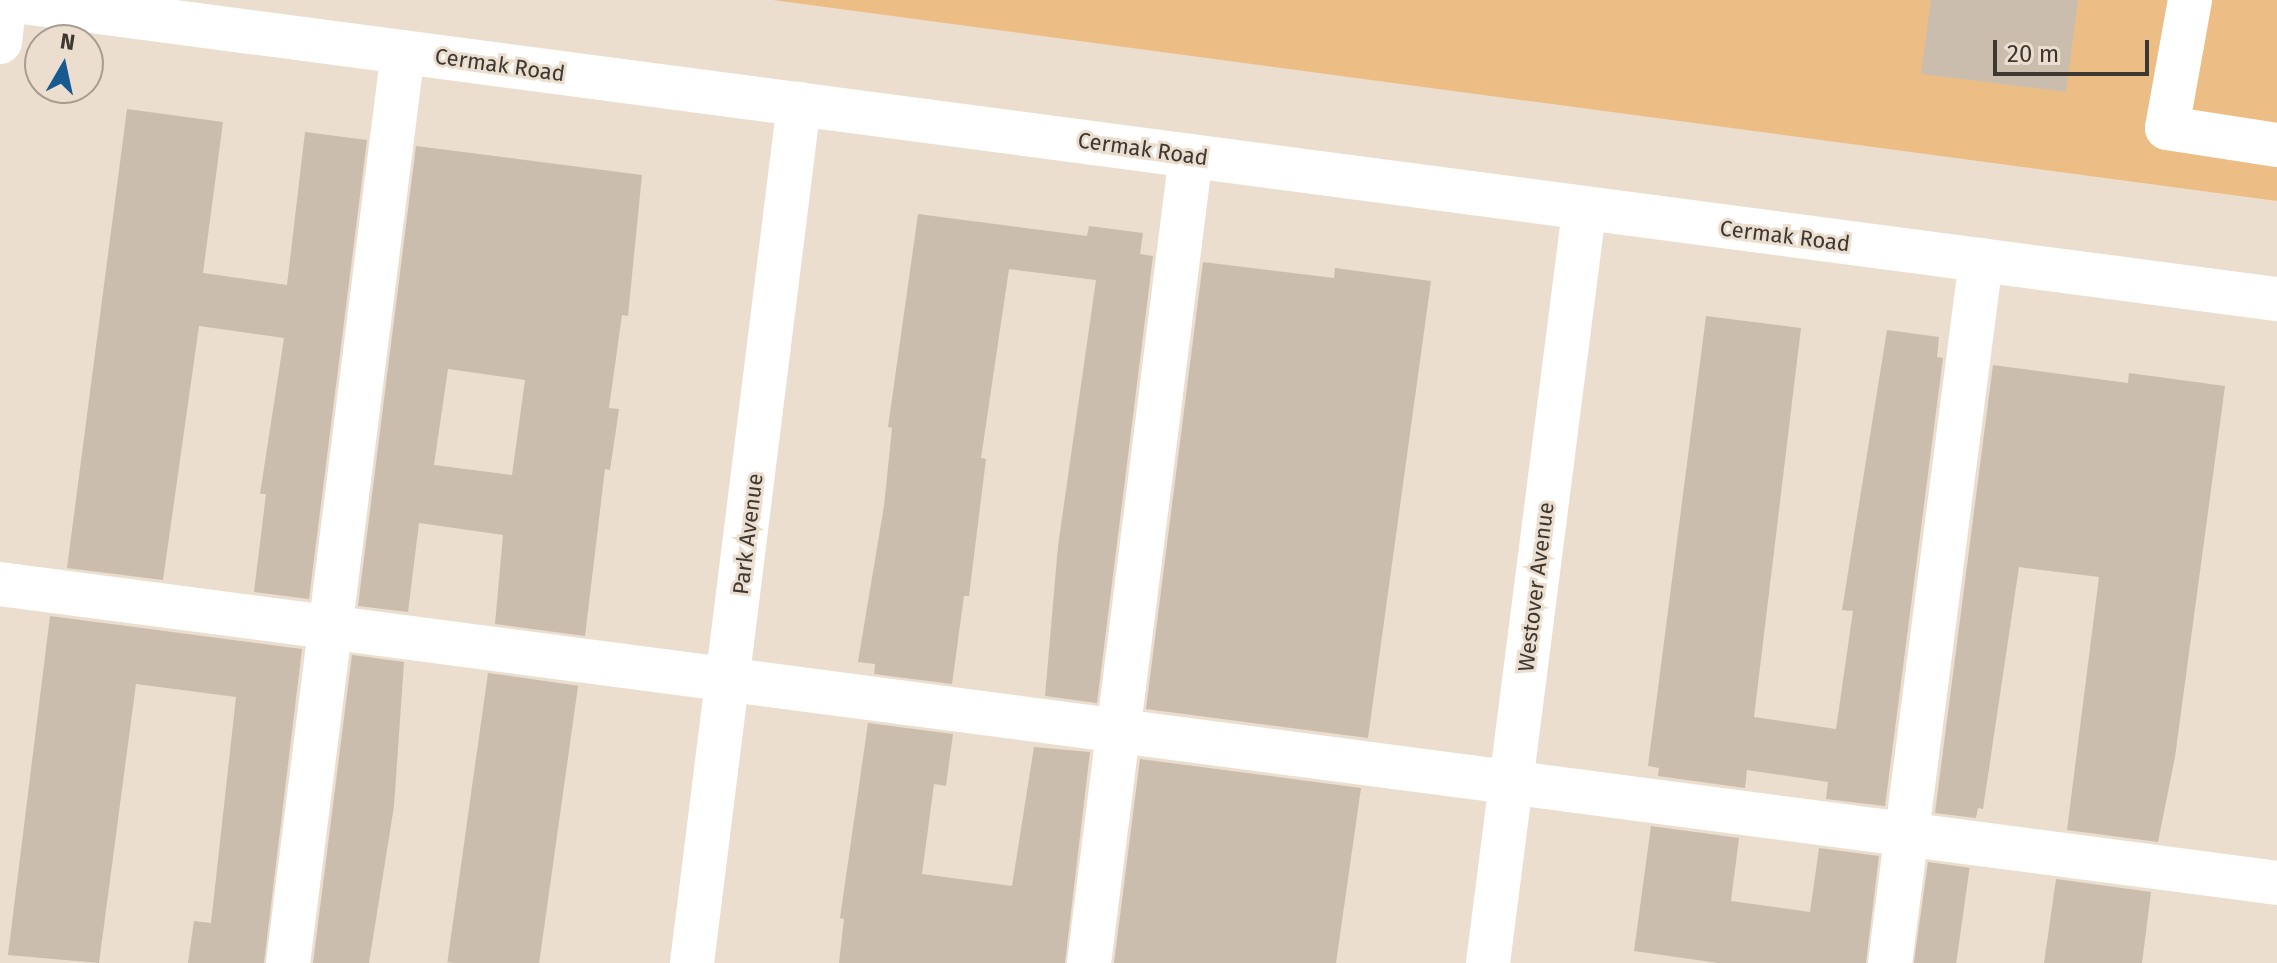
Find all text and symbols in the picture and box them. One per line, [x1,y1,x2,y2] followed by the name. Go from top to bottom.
[24,24,104,104] north arrow
[1997,24,2153,74] scale bar
[58,27,77,56] text: N
[2007,40,2059,68] text: 20 m
[433,43,567,87] street label: Cermak Road
[1076,127,1210,171] street label: Cermak Road
[1718,215,1852,257] street label: Cermak Road
[727,472,769,596] street label: Park Avenue
[1512,501,1560,673] street label: Westover Avenue

